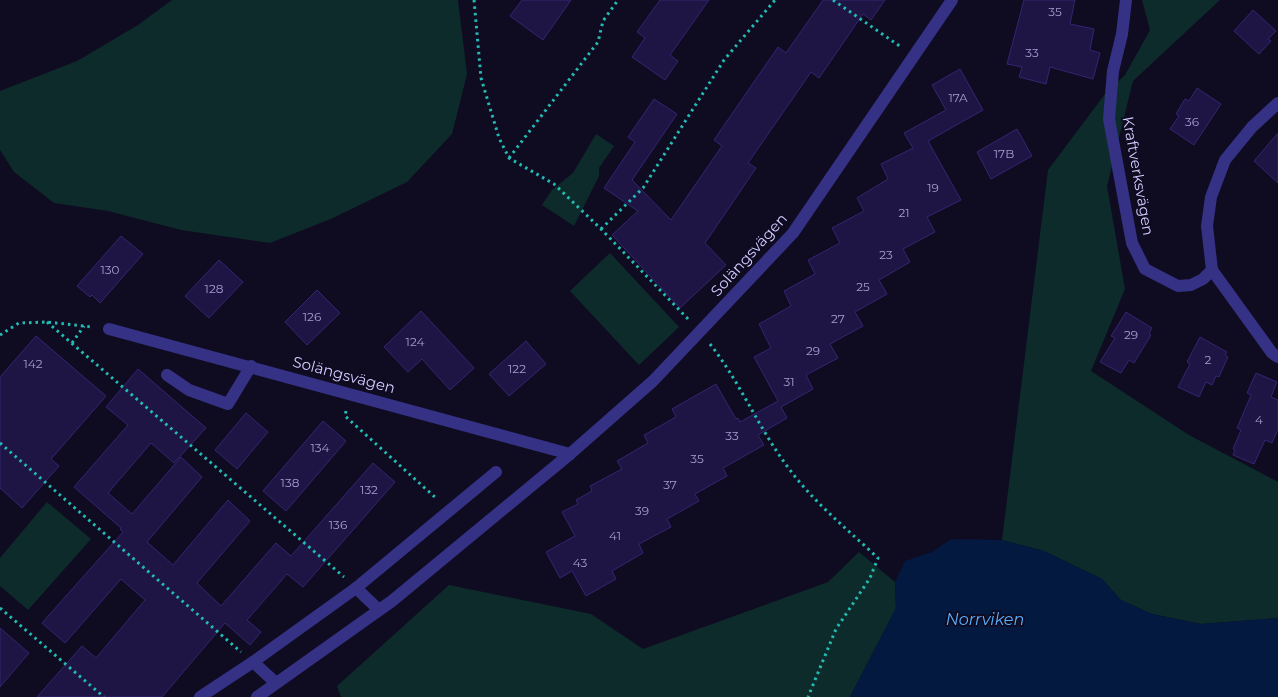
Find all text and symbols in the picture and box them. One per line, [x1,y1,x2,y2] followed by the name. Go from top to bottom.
[1048,4,1062,19] house number: 35
[1025,45,1039,60] house number: 33
[948,90,968,105] house number: 17A
[1185,114,1199,129] house number: 36
[1119,115,1158,237] street label: Kraftverksvägen
[994,146,1014,161] house number: 17B
[927,180,939,195] house number: 19
[898,205,910,220] house number: 21
[706,209,791,300] street label: Solängsvägen
[879,247,893,262] house number: 23
[100,262,120,277] house number: 130
[856,279,870,294] house number: 25
[205,281,224,296] house number: 128
[303,309,321,324] house number: 126
[831,311,845,326] house number: 27
[1124,327,1138,342] house number: 29
[406,334,424,349] house number: 124
[806,343,820,358] house number: 29
[291,352,397,397] street label: Solängsvägen
[1205,352,1212,367] house number: 2
[23,356,43,371] house number: 142
[508,361,526,376] house number: 122
[783,374,795,389] house number: 31
[1255,412,1263,427] house number: 4
[725,428,739,443] house number: 33
[310,440,330,455] house number: 134
[690,451,704,466] house number: 35
[281,475,300,490] house number: 138
[663,477,677,492] house number: 37
[360,482,378,497] house number: 132
[635,503,649,518] house number: 39
[329,517,347,532] house number: 136
[609,528,621,543] house number: 41
[573,555,587,570] house number: 43
[946,610,1024,629] water label: Norrviken

